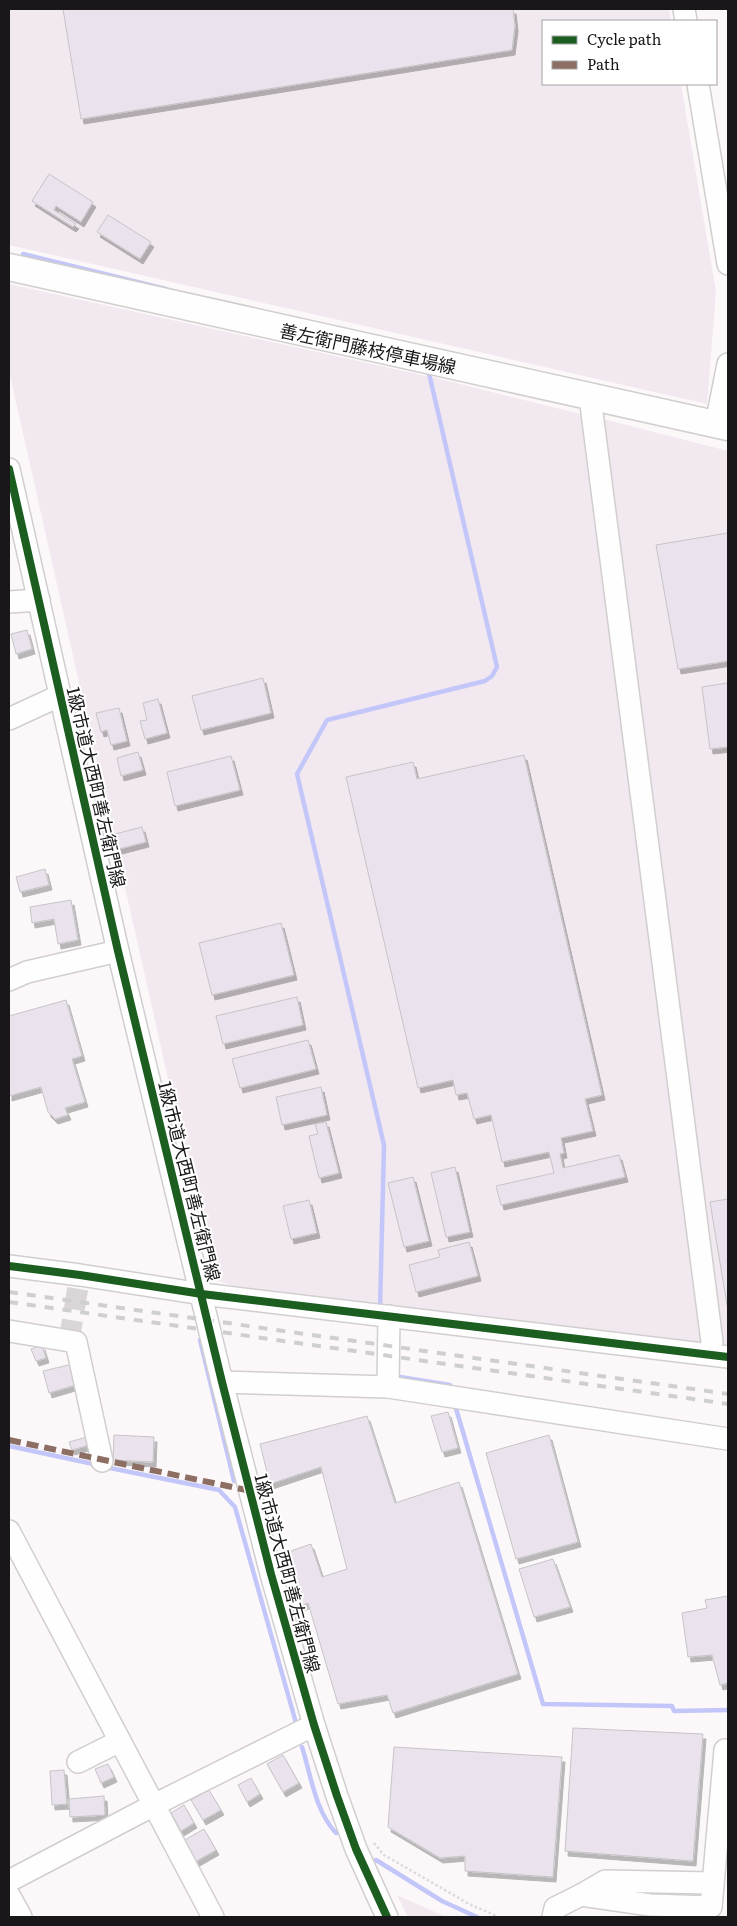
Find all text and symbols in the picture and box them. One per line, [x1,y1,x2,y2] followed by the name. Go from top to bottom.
[542,20,717,85] legend
[587,27,662,50] text: Cycle path
[587,52,620,75] text: Path
[277,316,459,380] street label: 善左衛門藤枝停車場線
[61,684,133,890] street label: 1級市道大西町善左衛門線
[152,1078,228,1284] street label: 1級市道大西町善左衛門線
[248,1470,328,1676] street label: 1級市道大西町善左衛門線

